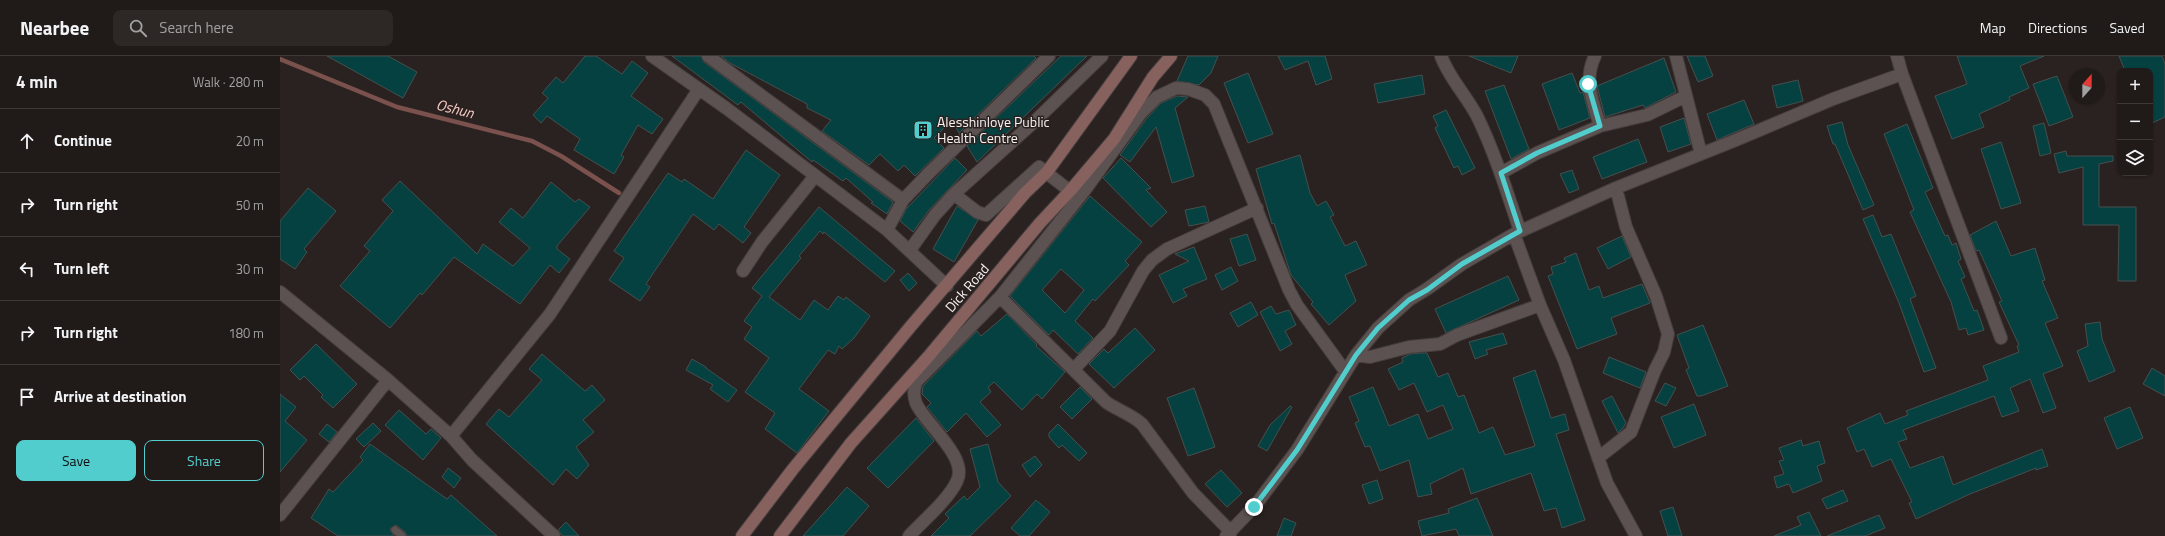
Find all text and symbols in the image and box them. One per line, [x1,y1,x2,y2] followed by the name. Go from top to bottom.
[113,10,393,46] search box
[20,13,89,42] text: Nearbee
[159,16,234,39] text: Search here
[127,17,149,39] icon: search
[1980,17,2006,38] text: Map
[2028,17,2087,38] text: Directions
[2109,17,2145,38] text: Saved
[2069,68,2105,104] north arrow
[2117,68,2153,176] map controls
[2117,68,2153,104] button: +
[16,69,57,95] text: 4 min
[193,72,264,92] text: Walk · 280 m
[1579,75,1597,93] route start
[434,93,477,124] water label: Oshun
[2117,104,2153,140] button: −
[937,111,1050,148] place label: Alesshinloye Public Health Centre
[912,119,934,141] building icon: Alesshinloye Public Health Centre
[54,129,112,152] text: Continue
[16,130,38,152] icon: ahead
[236,131,264,151] text: 20 m
[2117,140,2153,176] button: layers
[54,193,118,216] text: Turn right
[16,194,38,216] icon: right
[236,195,264,215] text: 50 m
[54,257,109,280] text: Turn left
[16,258,38,280] icon: left
[236,259,264,279] text: 30 m
[940,259,994,317] street label: Dick Road
[54,321,118,344] text: Turn right
[16,322,38,344] icon: right
[228,323,264,343] text: 180 m
[54,385,187,408] text: Arrive at destination
[16,386,38,408] icon: arrive
[16,440,136,481] button: Save
[144,440,264,481] button: Share
[1245,498,1263,516] route end

